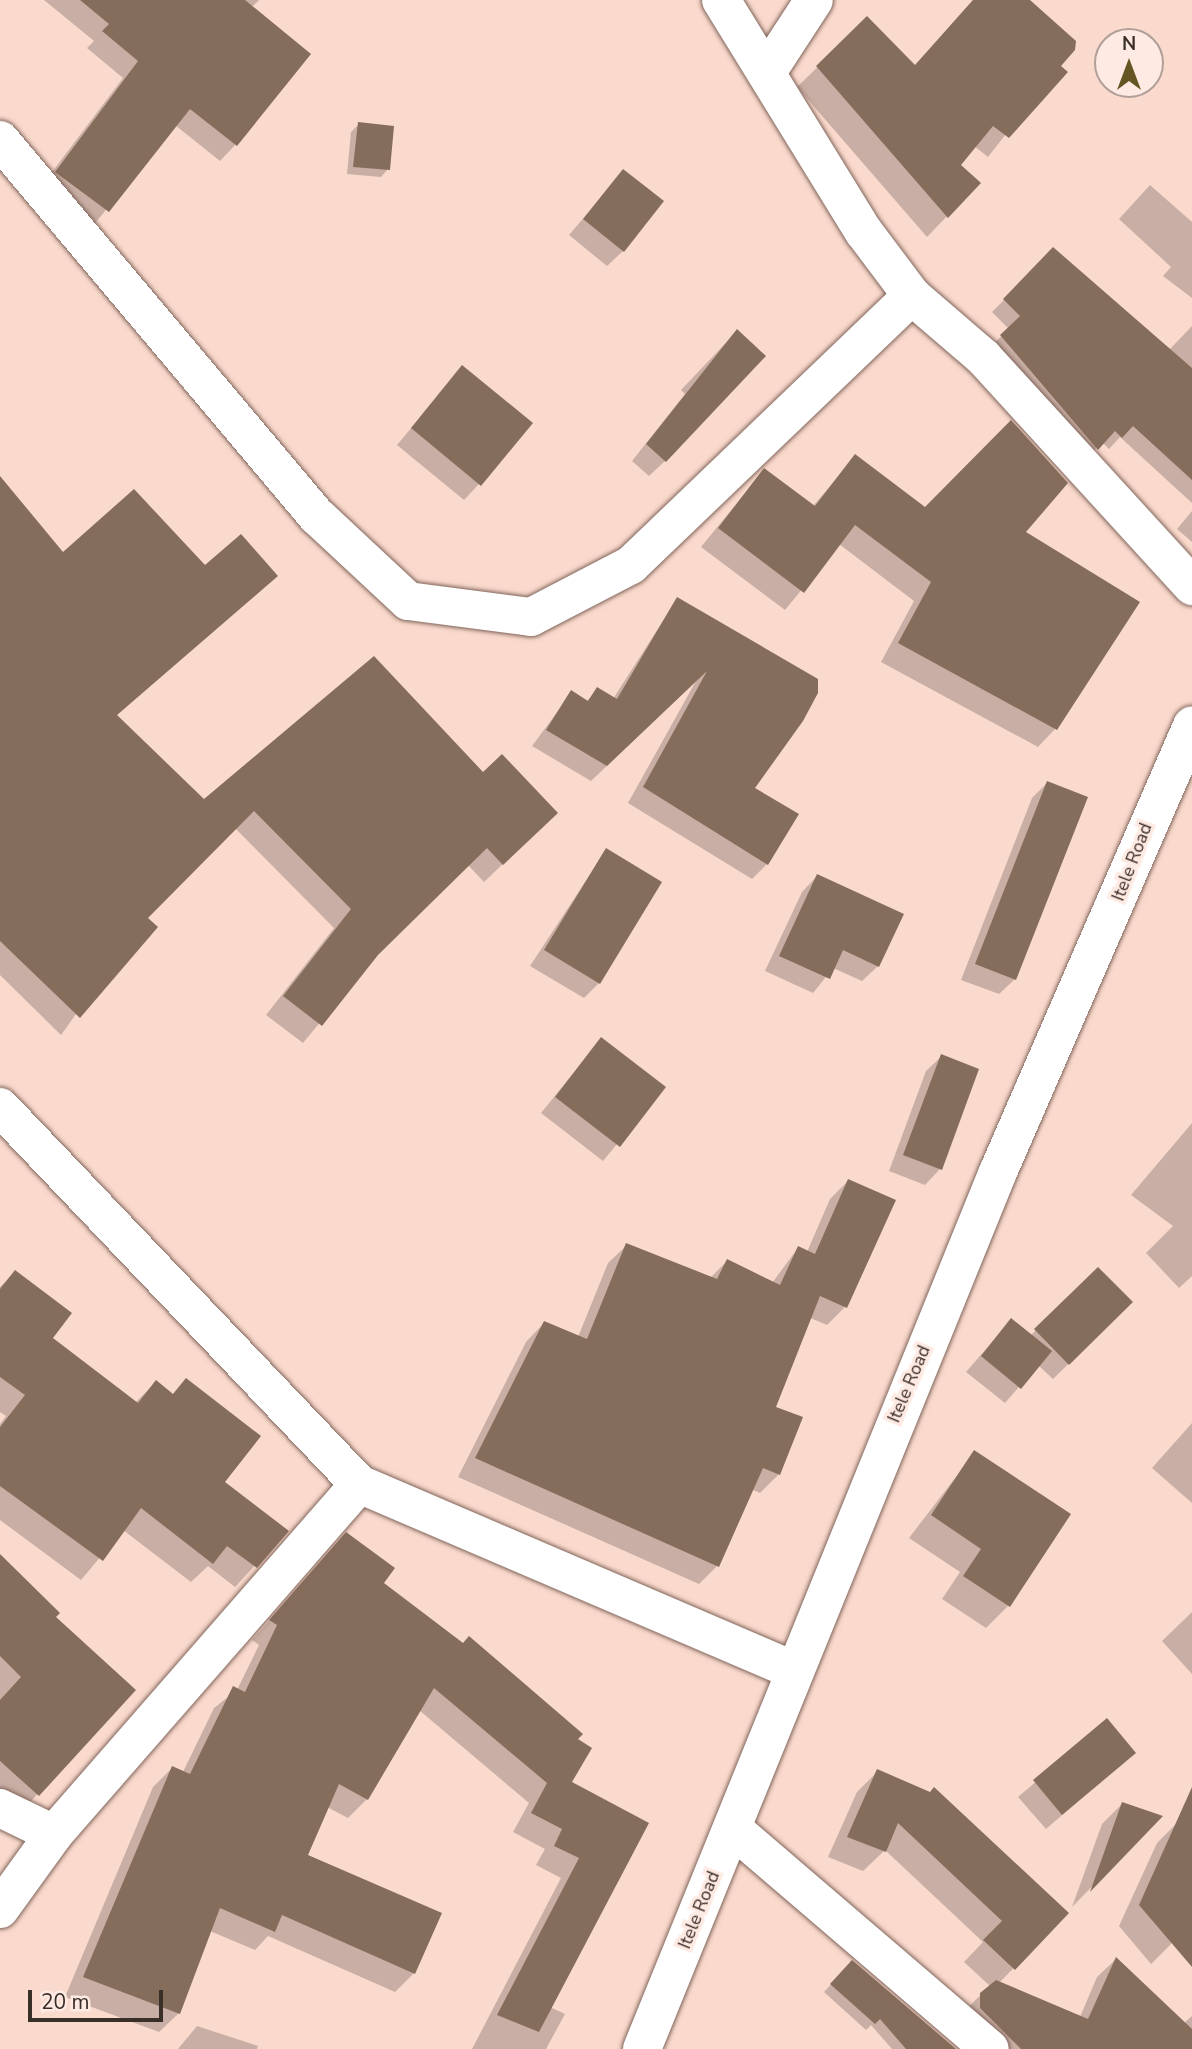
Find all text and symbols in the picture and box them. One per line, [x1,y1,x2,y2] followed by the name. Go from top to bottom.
[1094,28,1164,98] north arrow
[1122,31,1136,57] text: N
[1107,820,1157,904] street label: Itele Road
[883,1342,935,1426] street label: Itele Road
[674,1868,724,1952] street label: Itele Road
[32,1976,166,2020] scale bar
[41,1988,90,2016] text: 20 m

